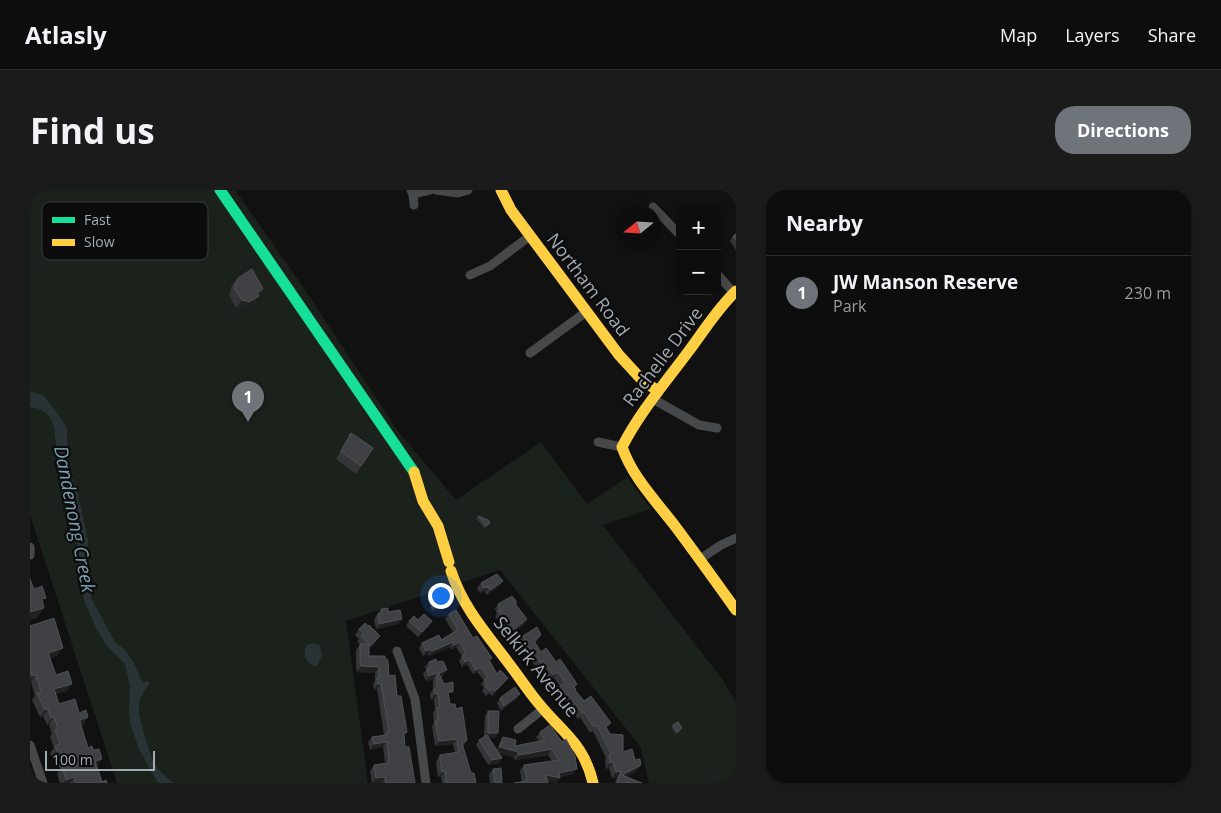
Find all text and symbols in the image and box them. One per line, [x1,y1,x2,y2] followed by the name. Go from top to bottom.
[25,18,107,51] text: Atlasly
[1000,23,1037,47] text: Map
[1065,23,1120,47] text: Layers
[1148,23,1196,47] text: Share
[1055,106,1191,154] button: Directions
[30,107,155,154] text: Find us
[42,202,208,260] legend
[616,205,661,250] north arrow
[676,205,721,295] map controls
[676,205,721,250] button: +
[786,209,863,237] text: Nearby
[84,210,111,229] text: Fast
[542,228,636,341] street label: Northam Road
[84,232,115,251] text: Slow
[676,250,721,295] button: −
[833,269,1018,295] text: JW Manson Reserve
[797,282,807,304] text: 1
[1125,282,1171,304] text: 230 m
[833,295,866,317] text: Park
[617,302,708,411] street label: Rachelle Drive
[232,381,264,422] pin: 1
[48,443,102,595] water label: Dandenong Creek
[428,583,454,609] your location
[489,611,585,722] street label: Selkirk Avenue
[45,748,155,771] scale bar
[52,750,93,769] text: 100 m

